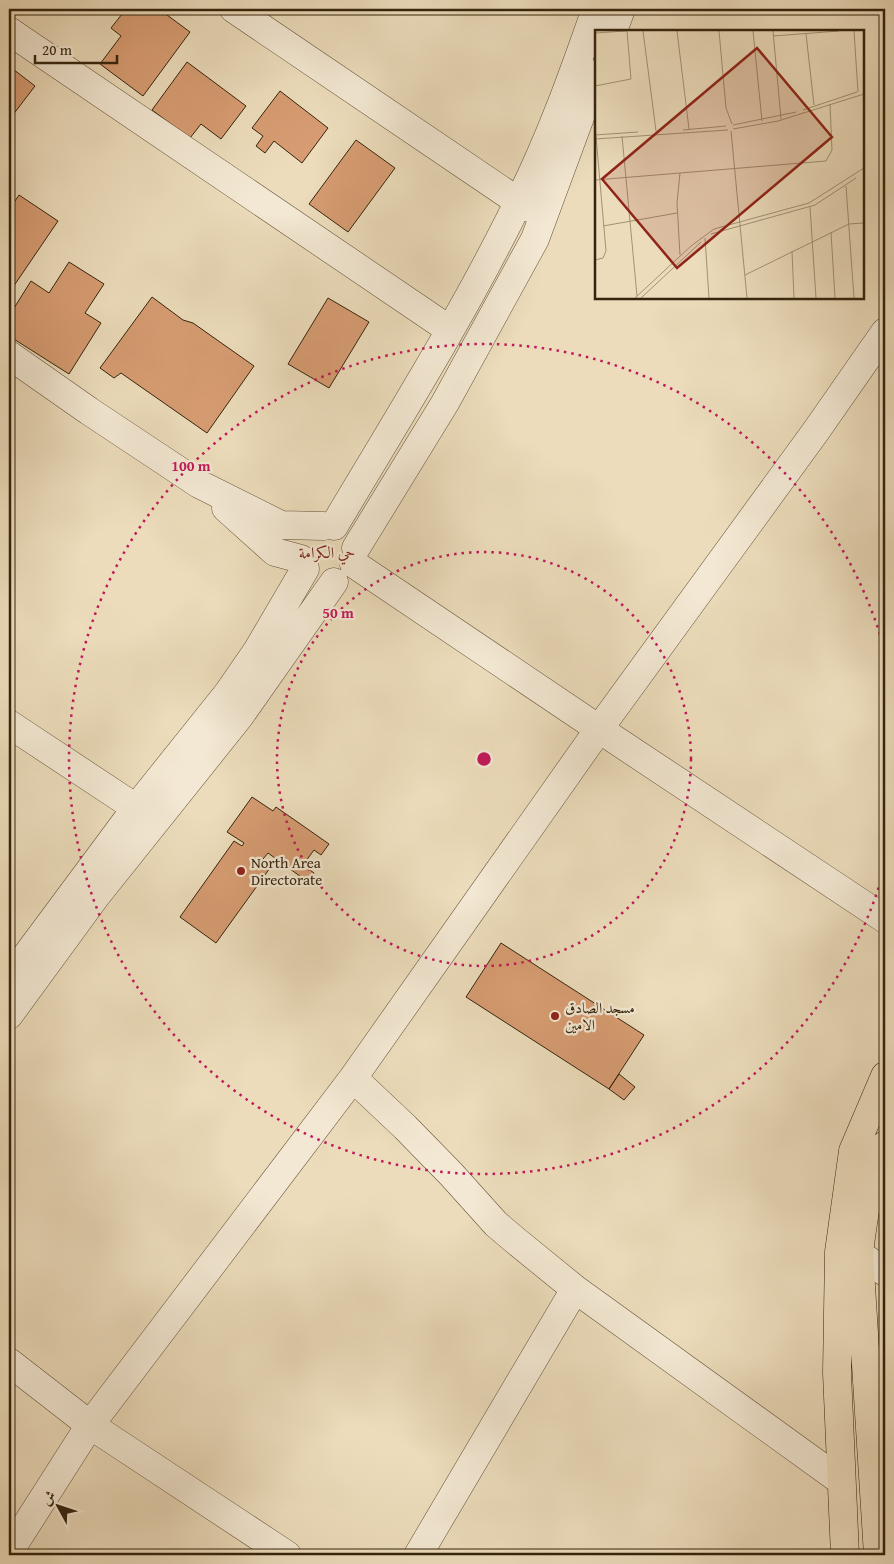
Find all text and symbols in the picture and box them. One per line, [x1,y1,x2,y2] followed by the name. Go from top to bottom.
[595,30,864,299] inset map
[35,32,118,64] scale bar
[42,39,73,60] text: 20 m
[171,455,211,476] text: 100 m
[299,540,355,565] district label: حي الكرامة
[322,602,354,623] text: 50 m
[475,750,493,768] centre of rings
[251,852,322,890] place label: North Area Directorate
[235,865,247,877] marker: North Area Directorate
[565,997,635,1035] place label: مسجد الصادق الامين
[549,1010,561,1022] marker: مسجد الصادق الامين
[32,1482,82,1532] north arrow
[36,1486,60,1509] text: ش

